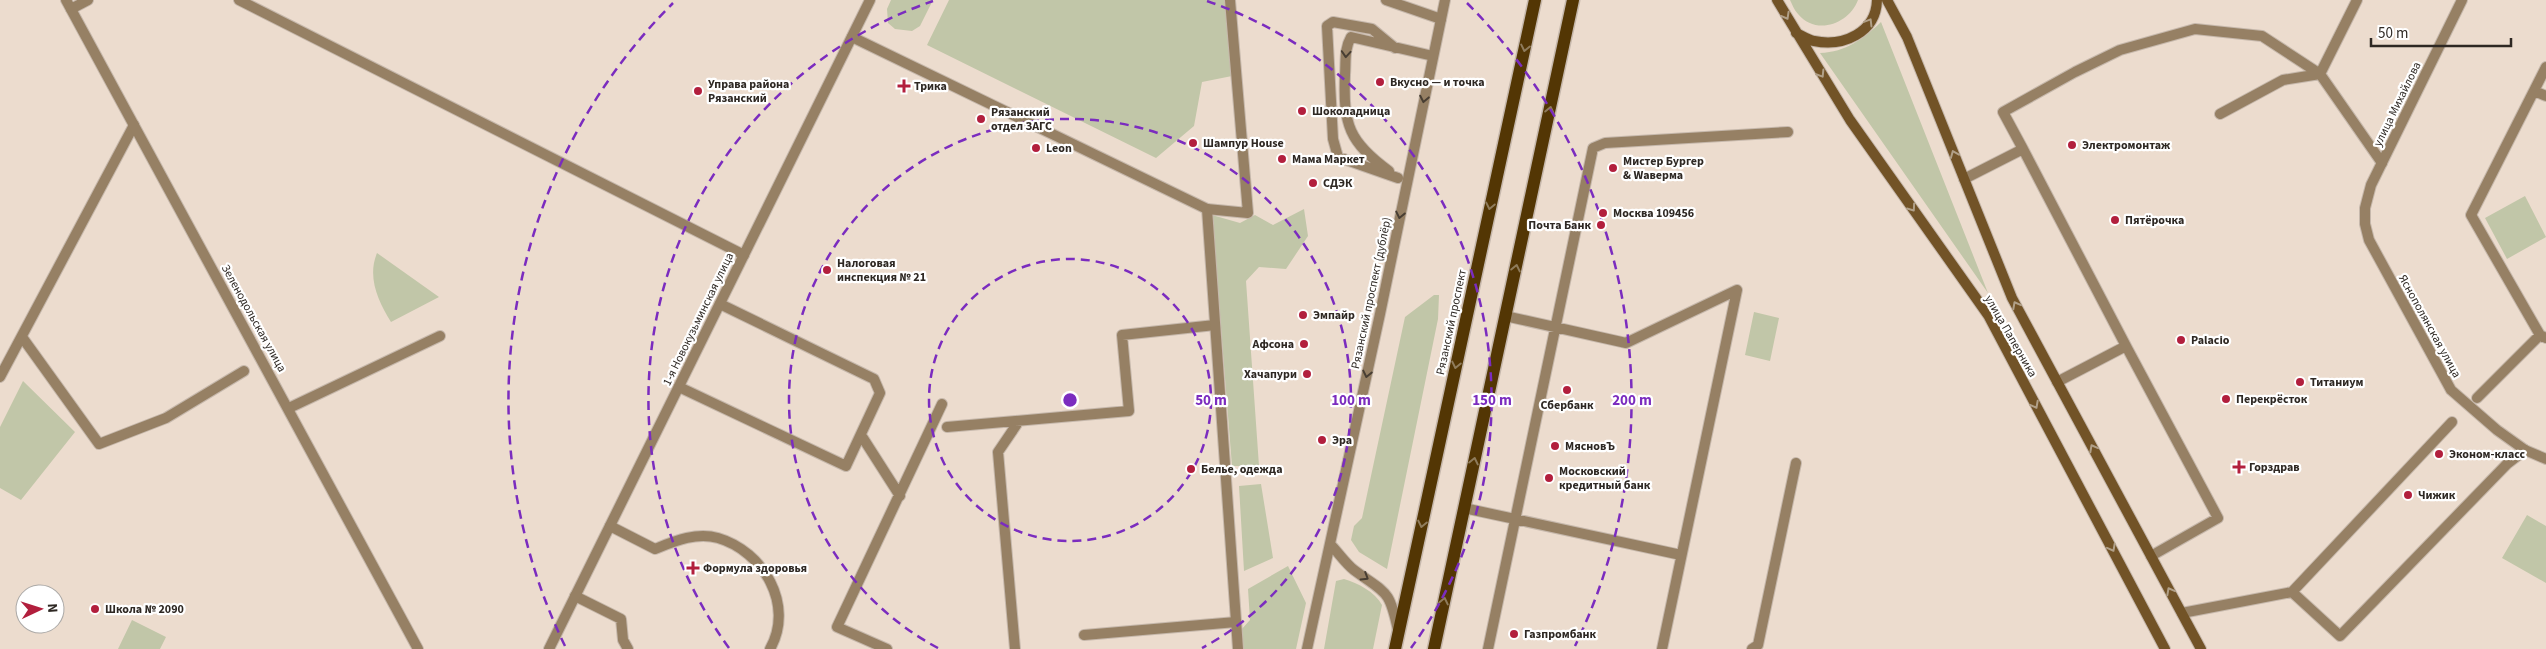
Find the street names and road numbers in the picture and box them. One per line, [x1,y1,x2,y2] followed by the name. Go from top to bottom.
[2370,59,2425,149] street label: улица Михайлова
[1347,216,1396,371] street label: Рязанский проспект (дублёр)
[659,250,738,389] street label: 1-я Новокузьминская улица
[217,261,290,375] street label: Зеленодольская улица
[1432,267,1471,376] street label: Рязанский проспект
[2394,272,2465,381] street label: Яснополянская улица
[1980,292,2041,380] street label: улица Паперника

